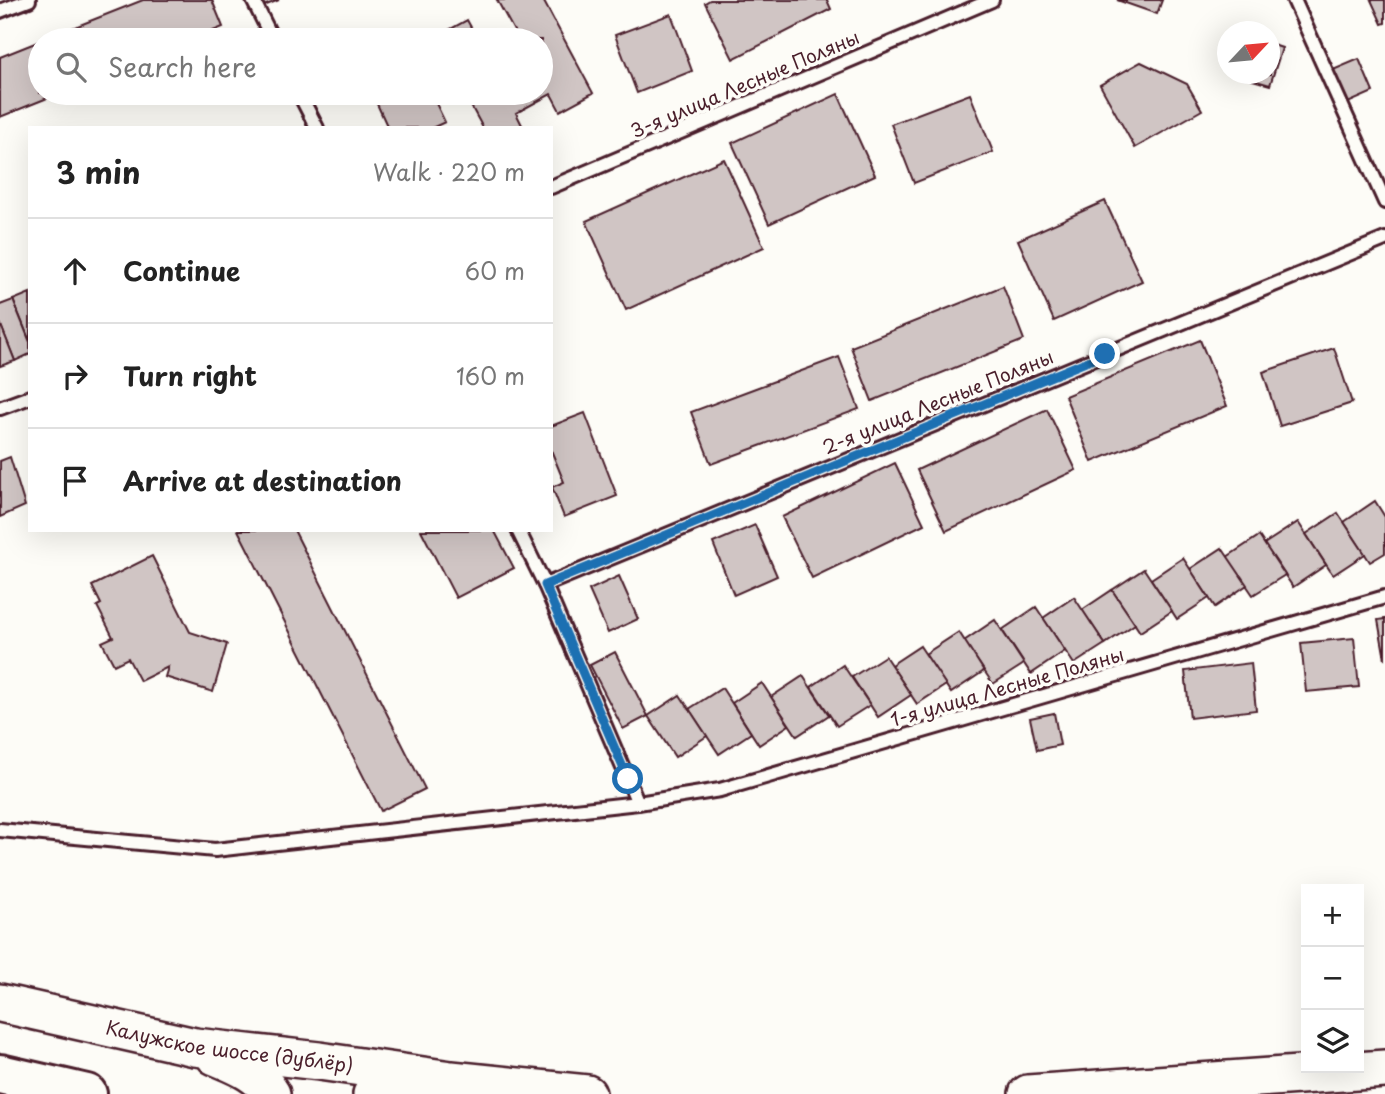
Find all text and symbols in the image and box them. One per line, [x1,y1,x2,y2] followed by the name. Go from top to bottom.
[1217,21,1280,84] north arrow
[626,22,863,144] street label: 3-я улица Лесные Поляны
[28,28,553,105] search box
[108,47,257,86] text: Search here
[52,48,90,86] icon: search
[56,149,141,194] text: 3 min
[373,154,525,189] text: Walk · 220 m
[123,251,240,290] text: Continue
[56,252,94,290] icon: ahead
[465,253,525,288] text: 60 m
[1089,338,1120,369] route end
[818,342,1057,460] street label: 2-я улица Лесные Поляны
[123,356,257,395] text: Turn right
[56,357,94,395] icon: right
[456,358,525,393] text: 160 m
[123,461,402,500] text: Arrive at destination
[56,462,94,500] icon: arrive
[887,639,1127,733] street label: 1-я улица Лесные Поляны
[612,763,643,794] route start
[1301,884,1364,1073] map controls
[1301,884,1364,947] button: +
[1301,947,1364,1010] button: −
[1301,1010,1364,1073] button: layers
[103,1012,355,1079] street label: Калужское шоссе (дублёр)

